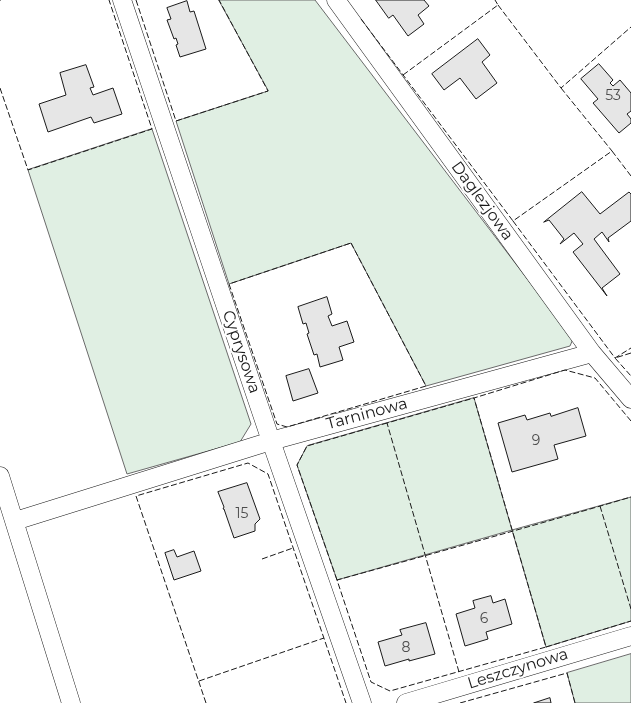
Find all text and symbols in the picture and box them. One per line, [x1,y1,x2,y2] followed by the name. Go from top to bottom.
[605,88,621,104] house number: 53
[447,158,517,244] street label: Daglezjowa
[218,308,264,396] street label: Cyprysowa
[324,394,410,434] street label: Tarninowa
[532,433,540,449] house number: 9
[236,506,248,522] house number: 15
[480,611,488,627] house number: 6
[402,640,410,656] house number: 8
[465,645,571,693] street label: Leszczynowa

